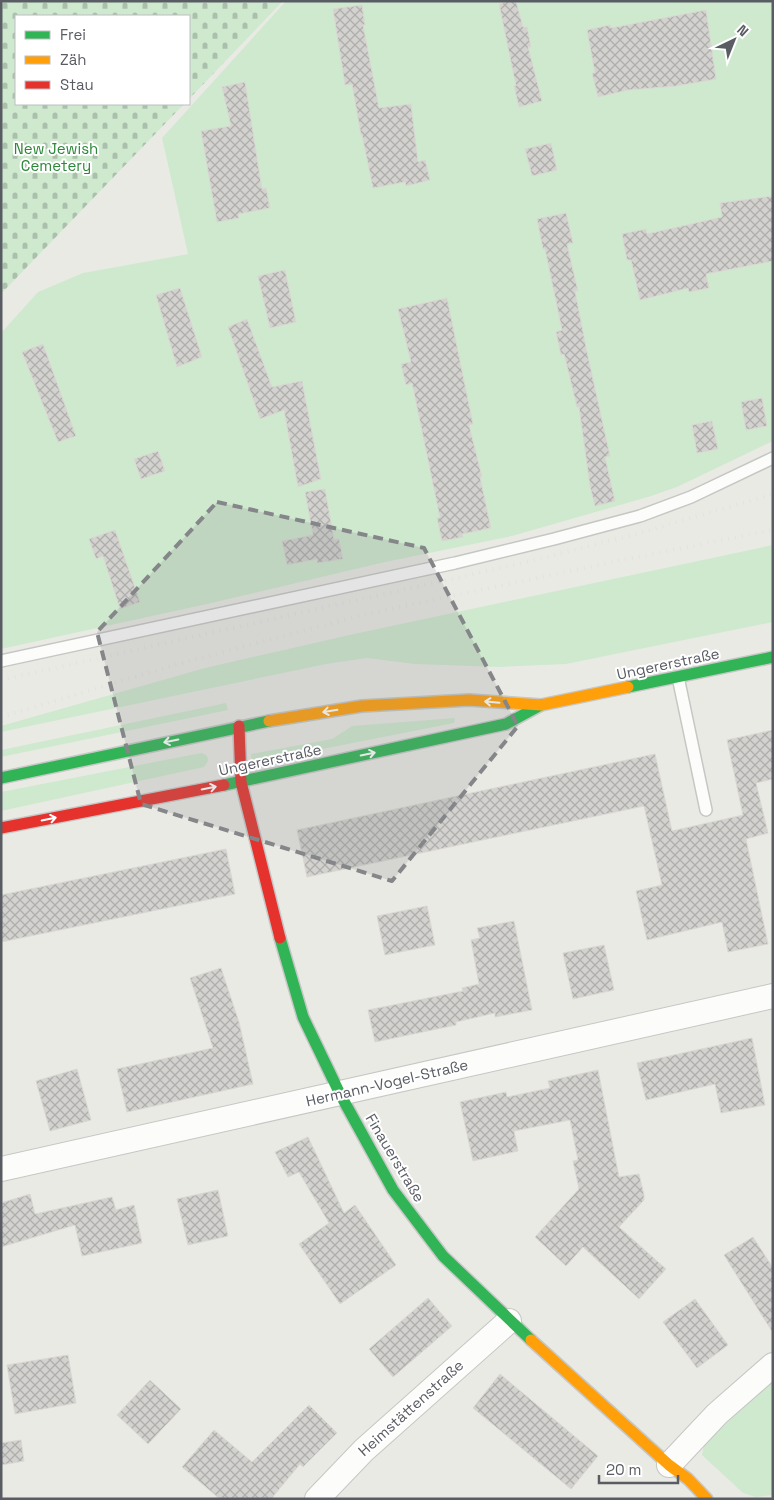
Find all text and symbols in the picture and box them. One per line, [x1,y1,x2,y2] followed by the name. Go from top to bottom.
[15,15,190,105] legend
[709,15,759,65] north arrow
[733,21,752,40] text: N
[60,25,86,44] text: Frei
[60,50,86,69] text: Zäh
[60,75,94,94] text: Stau
[14,139,98,175] park label: New Jewish Cemetery
[615,643,721,684] street label: Ungererstraße
[484,697,500,706] one-way arrow
[323,707,339,717] one-way arrow
[163,737,179,746] one-way arrow
[217,739,323,780] street label: Ungererstraße
[359,749,375,758] one-way arrow
[200,783,216,792] one-way arrow
[41,813,57,823] one-way arrow
[304,1055,470,1110] street label: Hermann-Vogel-Straße
[362,1110,429,1206] street label: Finauerstraße
[354,1355,467,1460] street label: Heimstättenstraße
[599,1452,678,1484] scale bar
[606,1460,641,1479] text: 20 m

